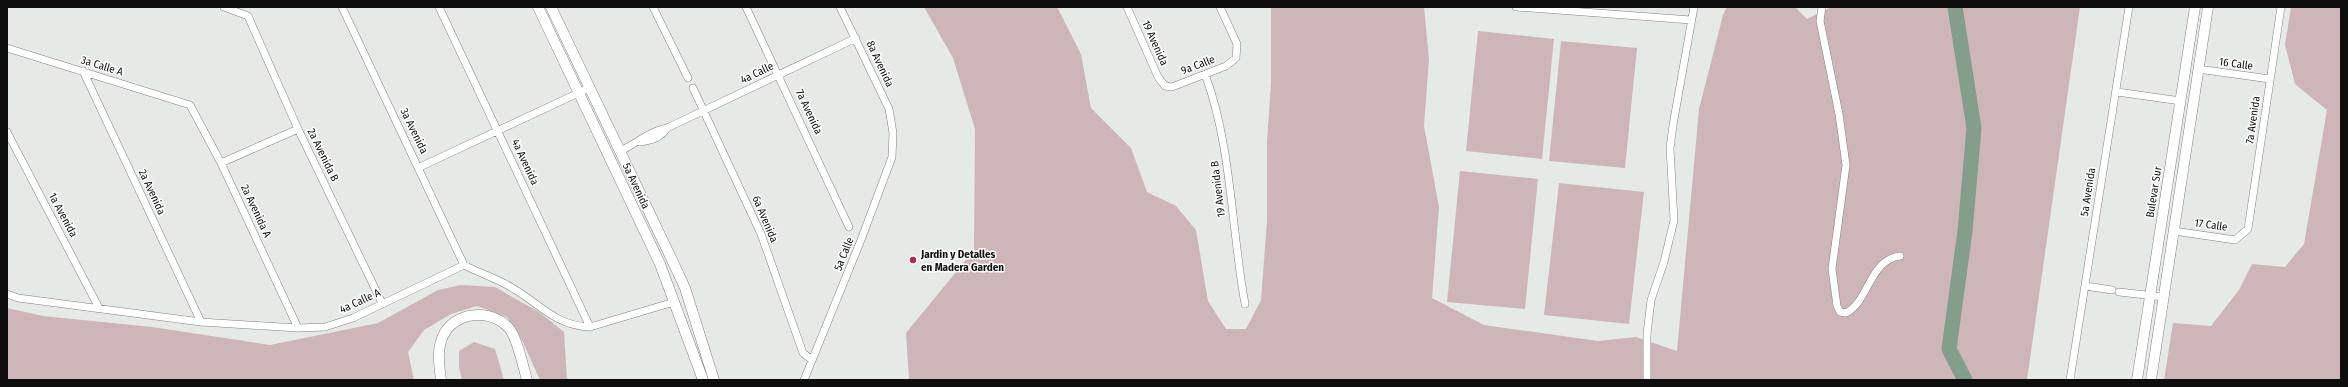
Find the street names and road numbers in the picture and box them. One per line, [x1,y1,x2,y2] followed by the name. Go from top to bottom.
[1139,18,1171,68] street label: 19 Avenida
[864,39,896,89] street label: 8a Avenida
[79,53,125,79] street label: 3a Calle A
[1179,53,1217,77] street label: 9a Calle
[2218,55,2254,73] street label: 16 Calle
[738,59,776,87] street label: 4a Calle
[793,87,825,137] street label: 7a Avenida
[2243,95,2263,145] street label: 7a Avenida
[397,106,431,156] street label: 3a Avenida
[305,126,341,184] street label: 2a Avenida B
[509,137,541,187] street label: 4a Avenida
[1208,160,1228,218] street label: 19 Avenida B
[620,161,652,211] street label: 5a Avenida
[2144,165,2164,219] street label: Bulevar Sur
[136,167,168,217] street label: 2a Avenida
[2078,167,2098,217] street label: 5a Avenida
[238,182,274,240] street label: 2a Avenida A
[46,191,80,239] street label: 1a Avenida
[749,194,781,244] street label: 6a Avenida
[2194,216,2228,234] street label: 17 Calle
[831,235,857,273] street label: 5a Calle
[337,286,383,316] street label: 4a Calle A

